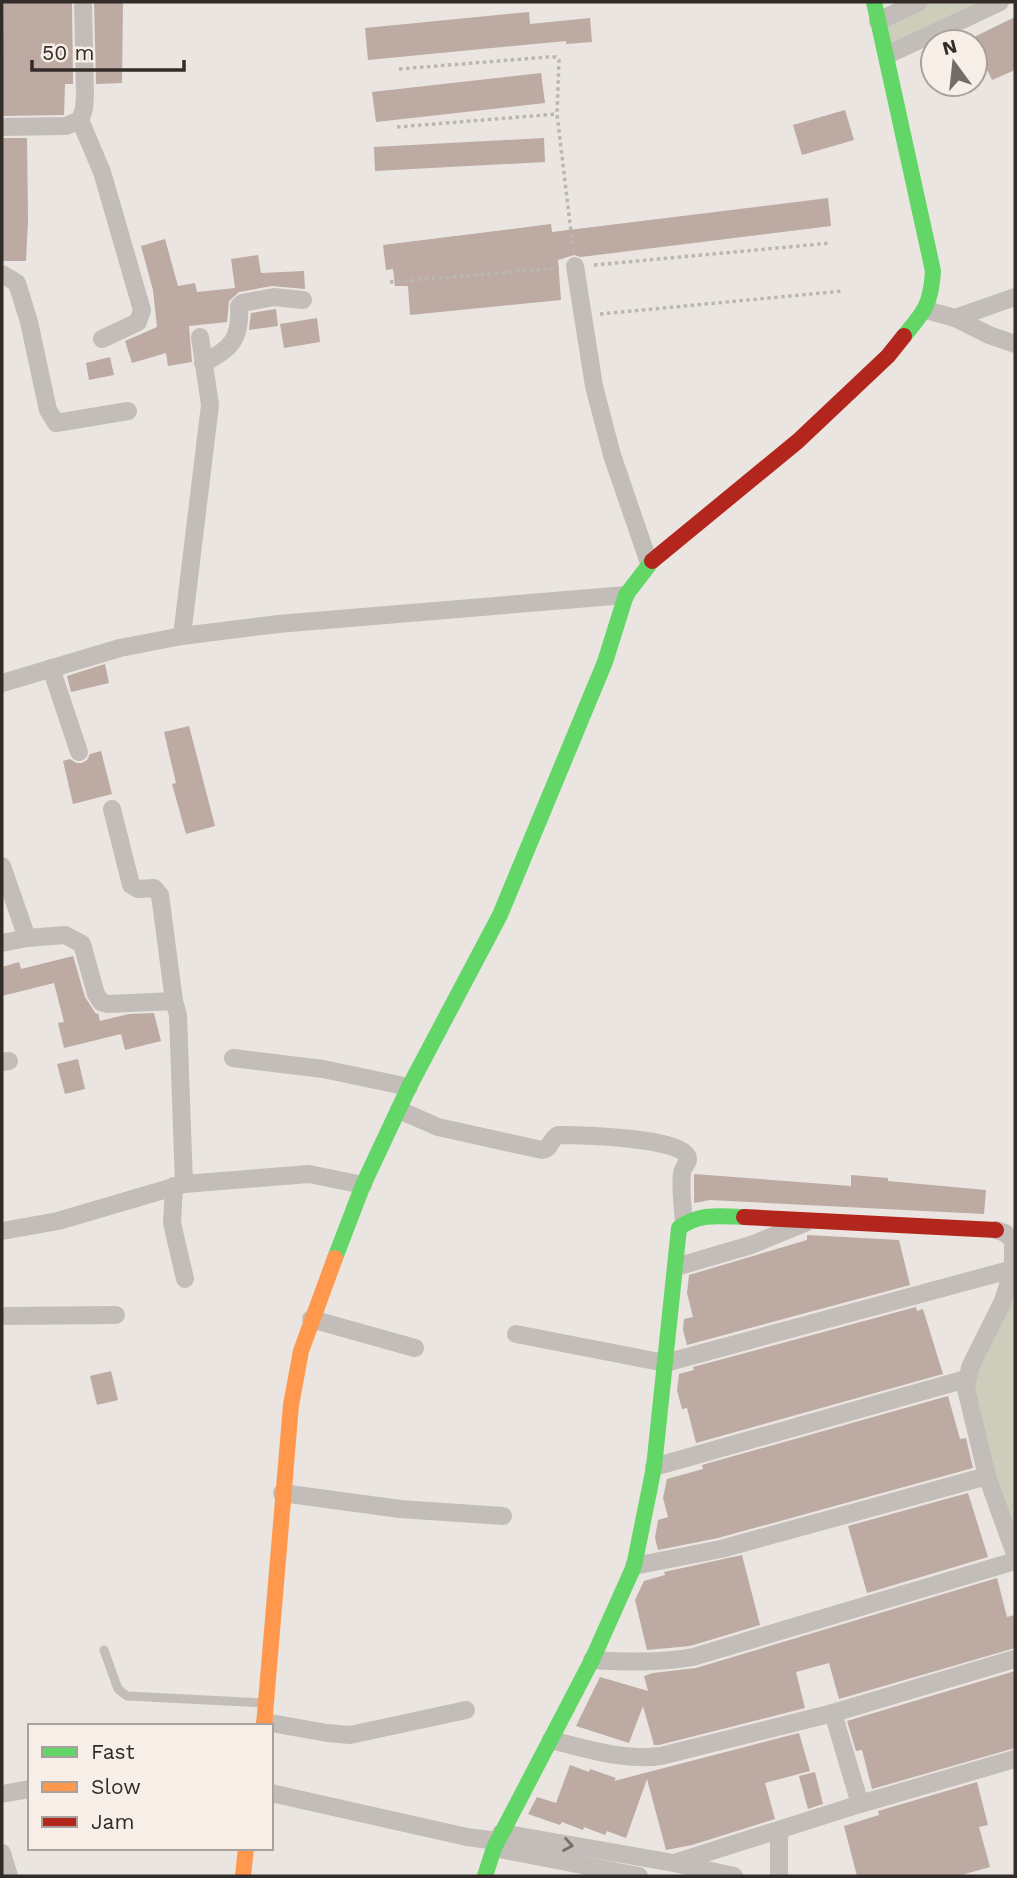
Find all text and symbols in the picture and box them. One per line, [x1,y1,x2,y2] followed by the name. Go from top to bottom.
[32,28,184,72] scale bar
[919,28,989,98] north arrow
[940,34,960,60] text: N
[42,40,94,65] text: 50 m
[28,1724,273,1850] legend
[91,1739,135,1764] text: Fast
[91,1774,141,1799] text: Slow
[91,1809,134,1834] text: Jam
[562,1837,574,1852] one-way arrow

